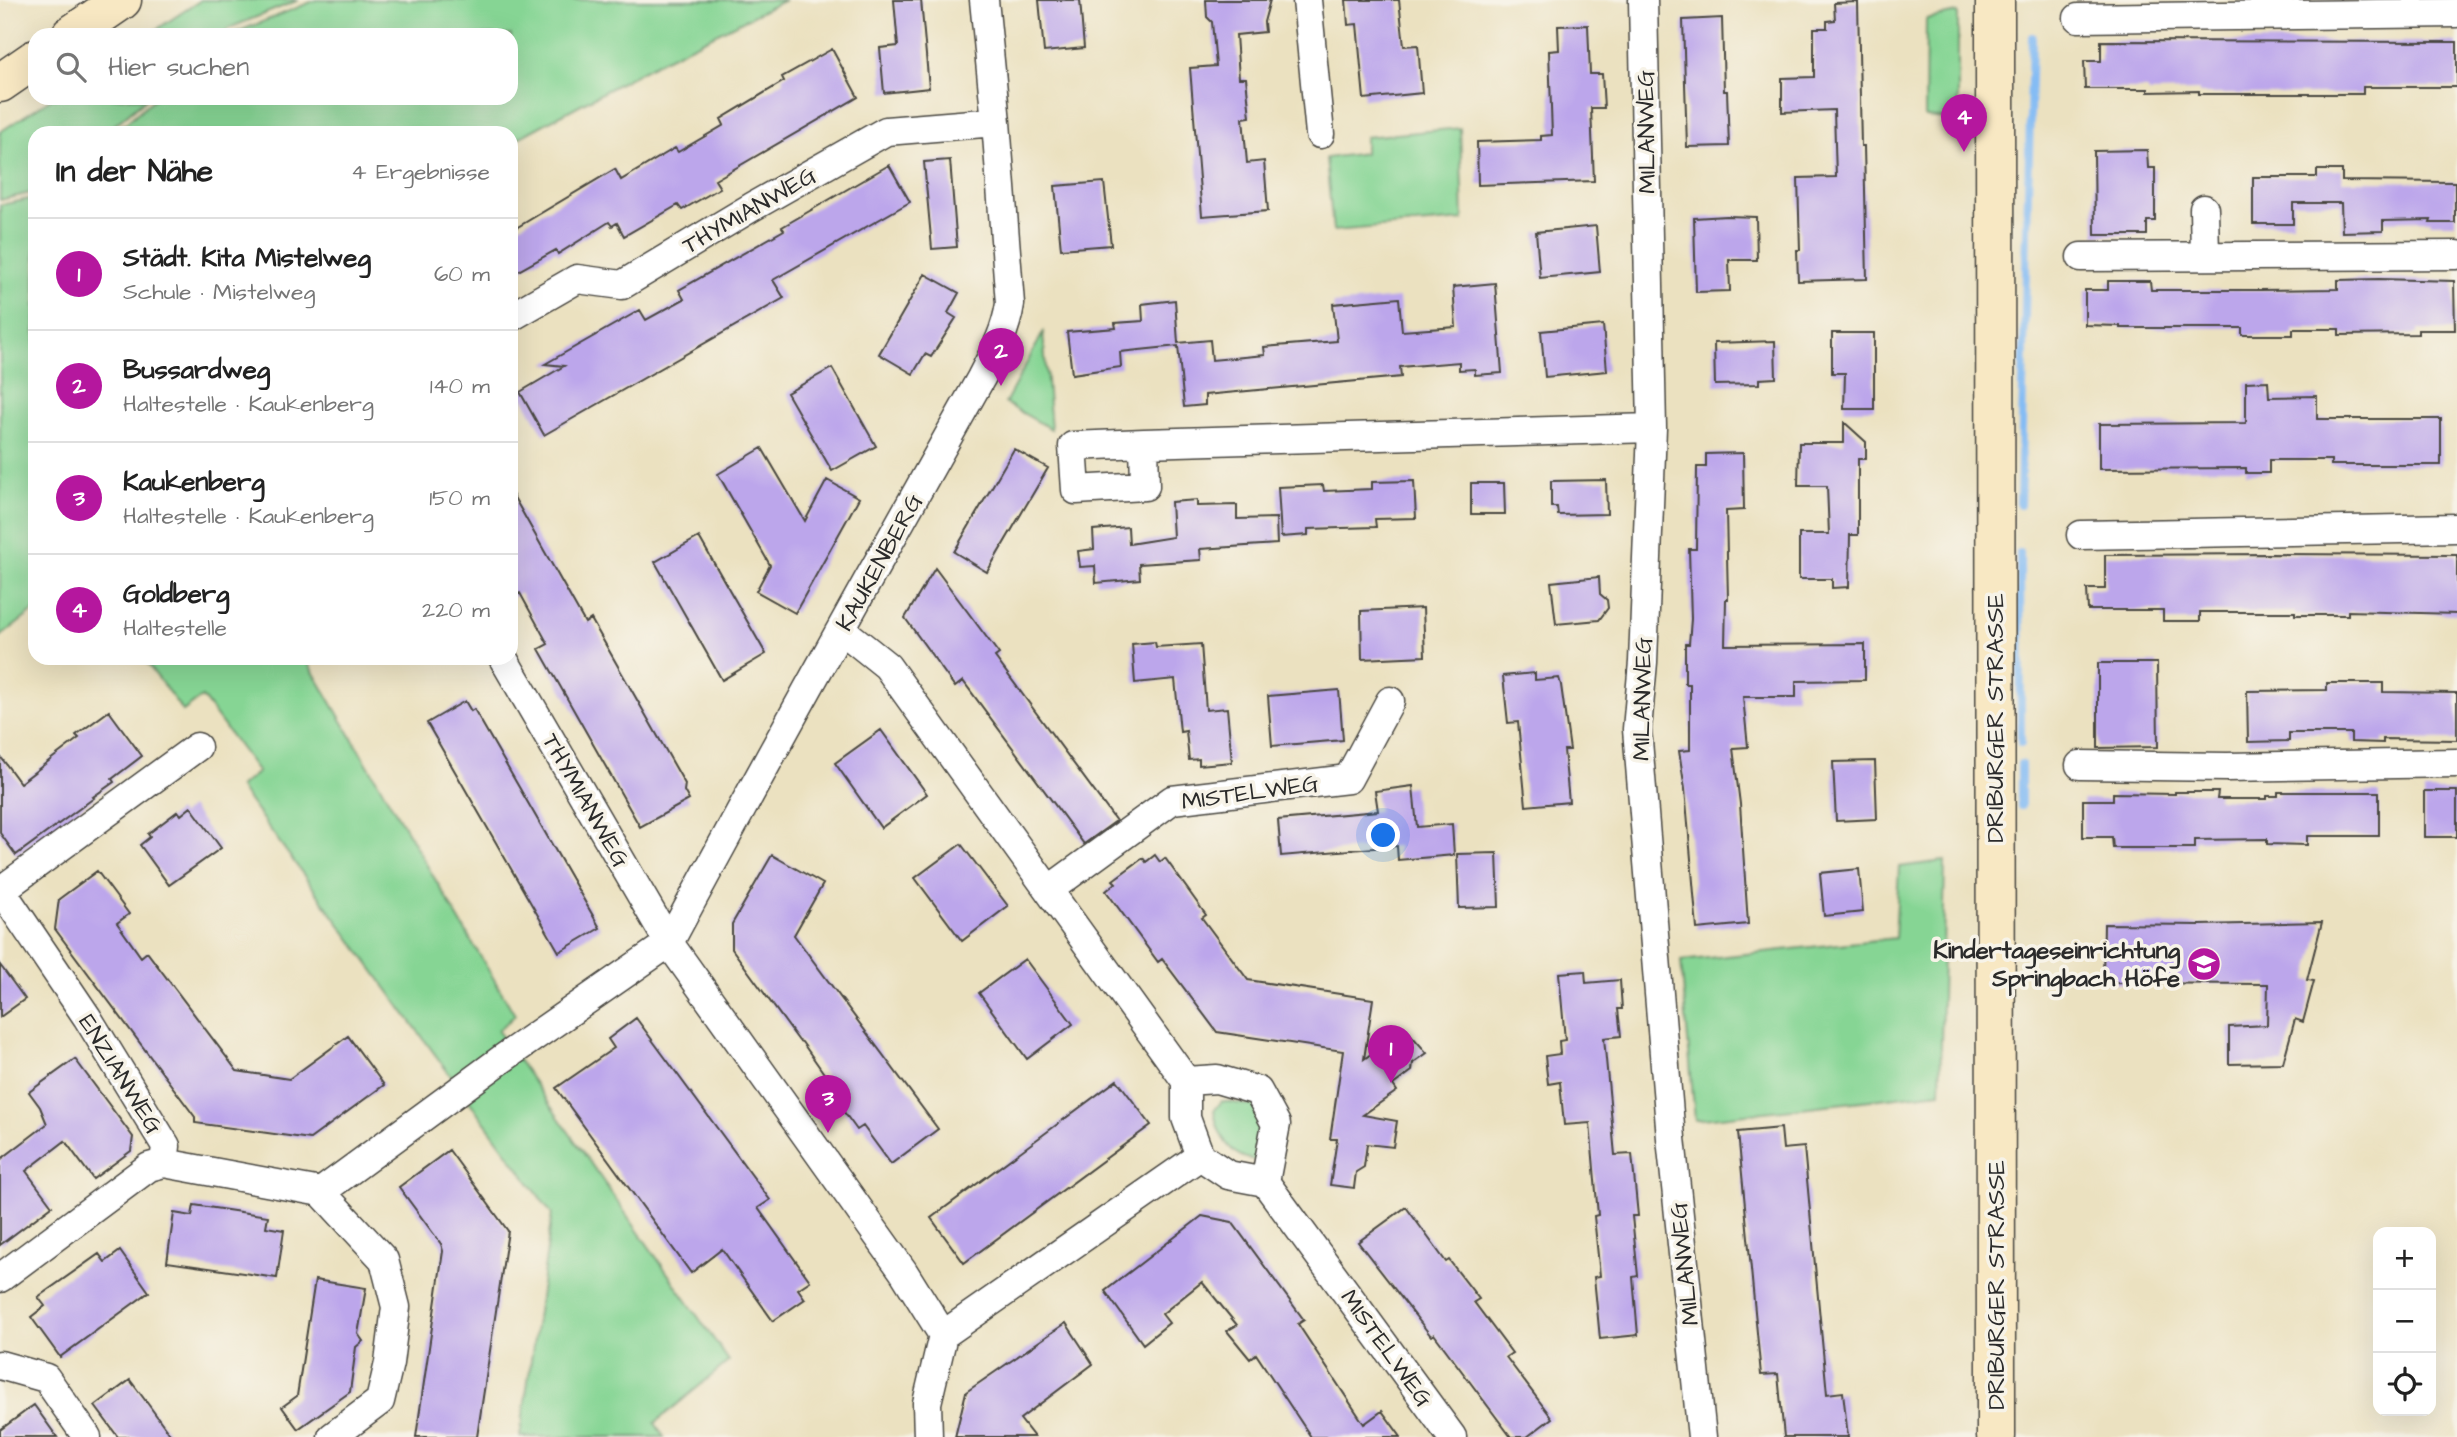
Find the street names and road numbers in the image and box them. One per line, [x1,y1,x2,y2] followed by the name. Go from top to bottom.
[1629,69,1665,194] street label: MILANWEG
[676,159,823,263] street label: THYMIANWEG
[828,487,932,637] street label: KAUKENBERG
[1979,593,2013,843] street label: DRIBURGER STRASSE
[1625,636,1661,761] street label: MILANWEG
[533,727,637,874] street label: THYMIANWEG
[1179,766,1321,819] street label: MISTELWEG
[70,1008,171,1141] street label: ENZIANWEG
[1980,1160,2014,1410] street label: DRIBURGER STRASSE
[1662,1200,1708,1327] street label: MILANWEG
[1332,1283,1441,1415] street label: MISTELWEG

